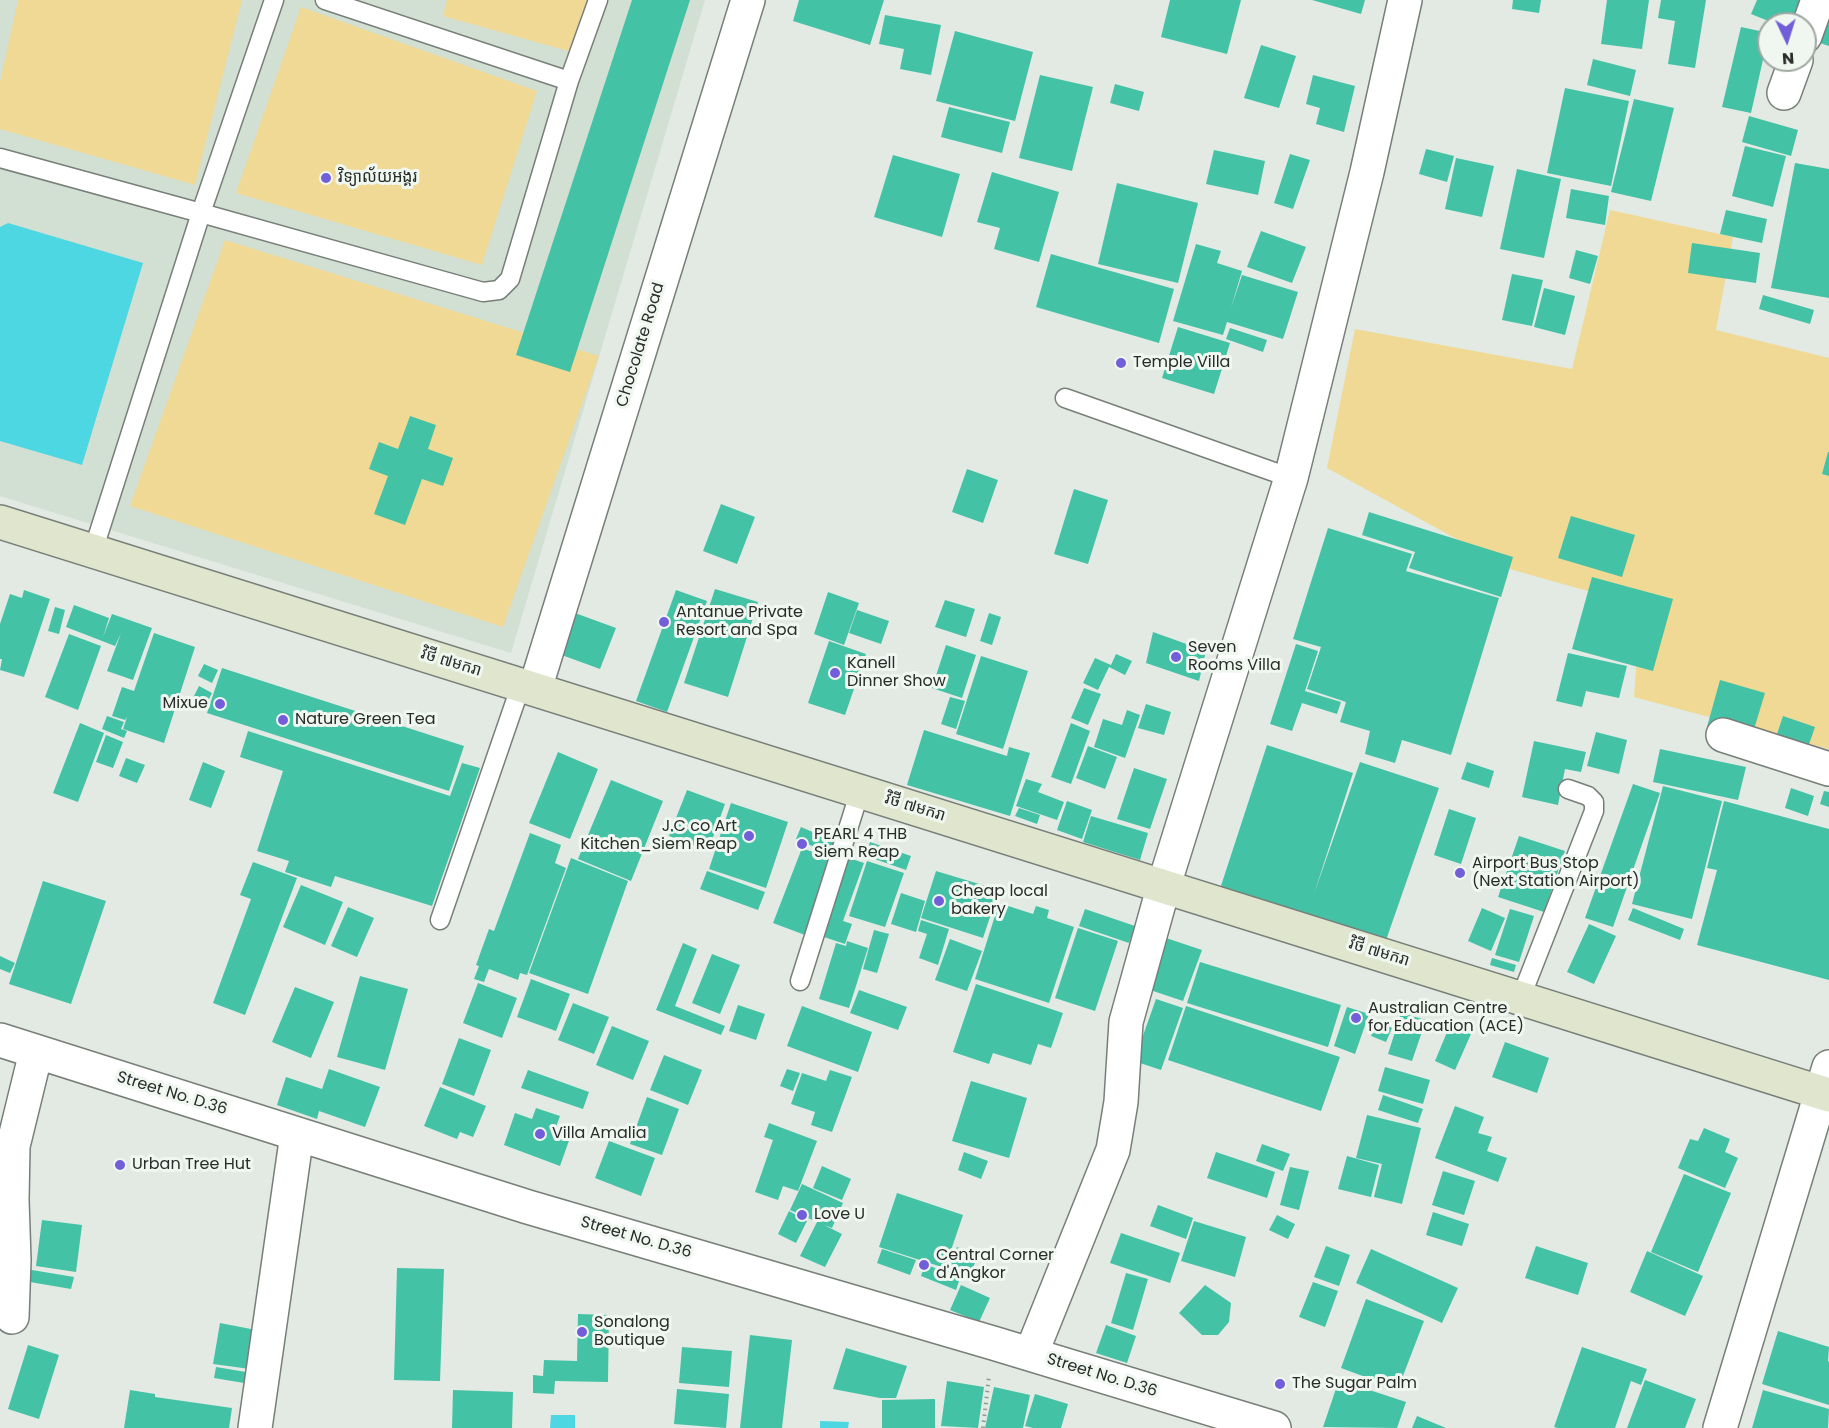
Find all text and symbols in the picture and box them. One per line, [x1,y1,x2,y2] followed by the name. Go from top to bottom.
[1757,12,1817,72] north arrow
[1781,47,1795,70] text: N
[338,168,417,188] place label: វិទ្យាល័យអង្គរ
[319,171,333,185] marker: វិទ្យាល័យអង្គរ
[613,280,669,410] street label: Chocolate Road
[1133,353,1230,373] place label: Temple Villa
[1114,356,1128,370] marker: Temple Villa
[676,603,803,641] place label: Antanue Private Resort and Spa
[657,615,671,629] marker: Antanue Private Resort and Spa
[1188,638,1281,676] place label: Seven Rooms Villa
[418,645,484,681] street label: វិថី ៧មករា
[1169,650,1183,664] marker: Seven Rooms Villa
[847,654,946,692] place label: Kanell Dinner Show
[828,666,842,680] marker: Kanell Dinner Show
[162,694,208,714] place label: Mixue
[213,697,227,711] marker: Mixue
[295,710,435,730] place label: Nature Green Tea
[276,713,290,727] marker: Nature Green Tea
[882,790,948,826] street label: វិថី ៧មករា
[581,817,737,855] place label: J.C co Art Kitchen_Siem Reap
[814,825,907,863] place label: PEARL 4 THB Siem Reap
[742,829,756,843] marker: J.C co Art Kitchen_Siem Reap
[795,837,809,851] marker: PEARL 4 THB Siem Reap
[1472,854,1640,892] place label: Airport Bus Stop (Next Station Airport)
[1453,866,1467,880] marker: Airport Bus Stop (Next Station Airport)
[951,882,1048,920] place label: Cheap local bakery
[932,894,946,908] marker: Cheap local bakery
[1346,935,1412,971] street label: វិថី ៧មករា
[1368,999,1524,1037] place label: Australian Centre for Education (ACE)
[1349,1011,1363,1025] marker: Australian Centre for Education (ACE)
[114,1068,230,1120] street label: Street No. D.36
[552,1124,646,1144] place label: Villa Amalia
[533,1127,547,1141] marker: Villa Amalia
[132,1155,251,1175] place label: Urban Tree Hut
[113,1158,127,1172] marker: Urban Tree Hut
[814,1205,865,1225] place label: Love U
[795,1208,809,1222] marker: Love U
[578,1213,694,1263] street label: Street No. D.36
[936,1246,1054,1284] place label: Central Corner d'Angkor
[917,1258,931,1272] marker: Central Corner d'Angkor
[594,1313,670,1351] place label: Sonalong Boutique
[575,1325,589,1339] marker: Sonalong Boutique
[1044,1350,1160,1402] street label: Street No. D.36
[1292,1374,1417,1394] place label: The Sugar Palm
[1273,1377,1287,1391] marker: The Sugar Palm

